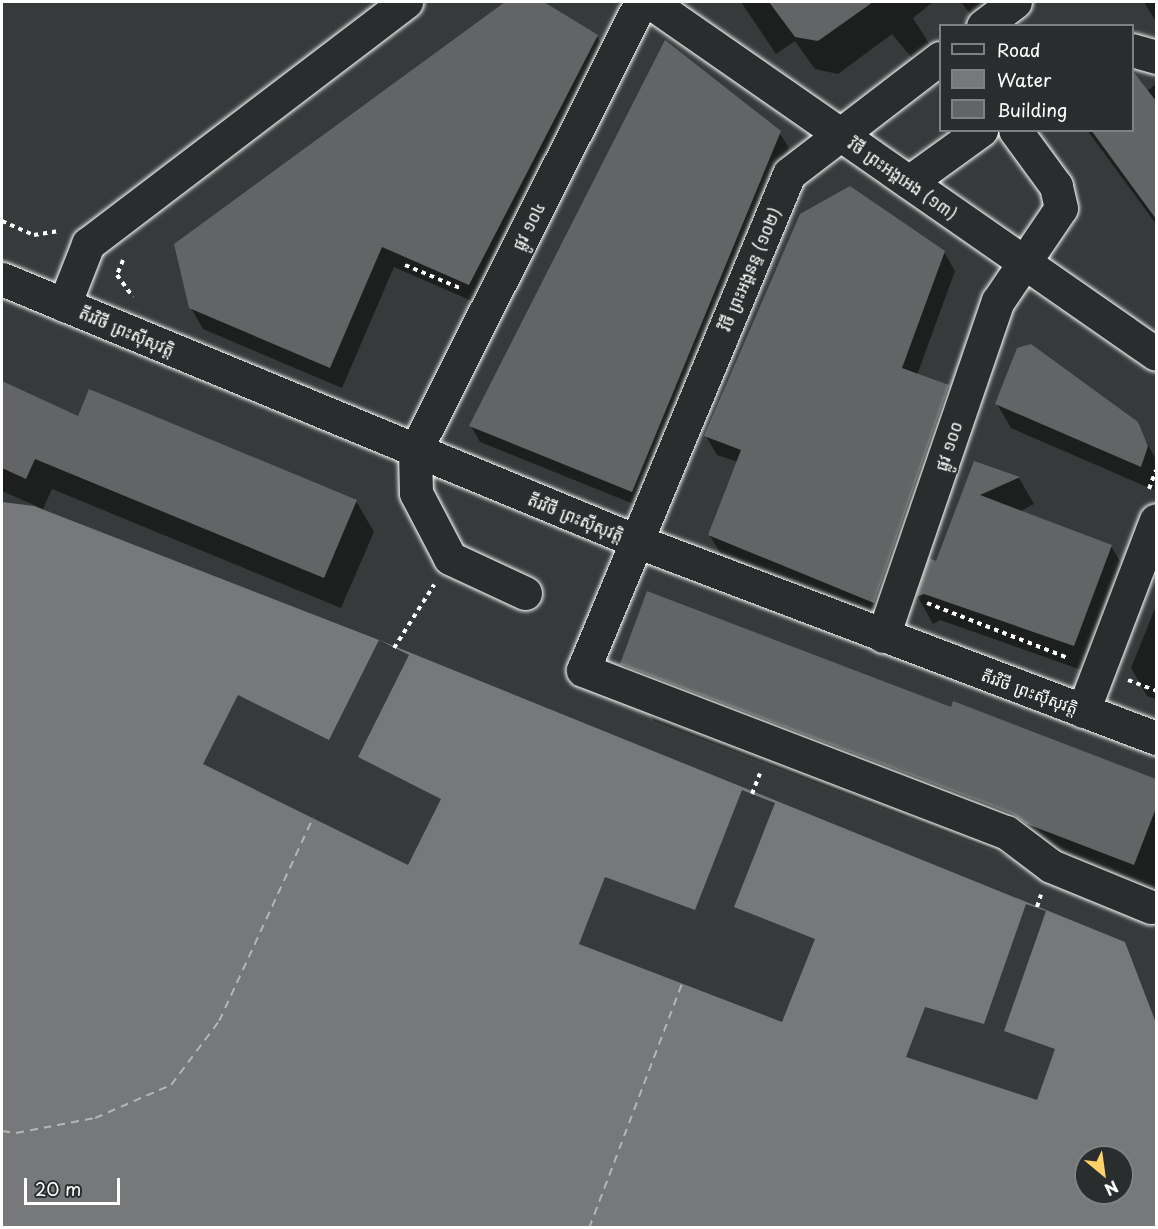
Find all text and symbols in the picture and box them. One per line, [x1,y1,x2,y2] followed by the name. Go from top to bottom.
[939,24,1134,132] legend
[997,36,1041,63] text: Road
[997,66,1051,93] text: Water
[997,96,1067,123] text: Building
[845,133,961,223] street label: វិថី ព្រះអង្គអេង (១៣)
[508,199,548,253] street label: ផ្លូវ ១០៤
[714,204,784,334] street label: វិថី ព្រះអង្គនន្ទ (១០២)
[77,302,177,360] street label: តីរវិថី ព្រះស៊ីសុវត្តិ
[931,419,965,473] street label: ផ្លូវ ១០០
[525,489,627,545] street label: តីរវិថី ព្រះស៊ីសុវត្តិ
[979,665,1081,717] street label: តីរវិថី ព្រះស៊ីសុវត្តិ
[1074,1145,1134,1205] north arrow
[27,1166,123,1204] scale bar
[35,1175,81,1202] text: 20 m
[1100,1175,1123,1203] text: N

